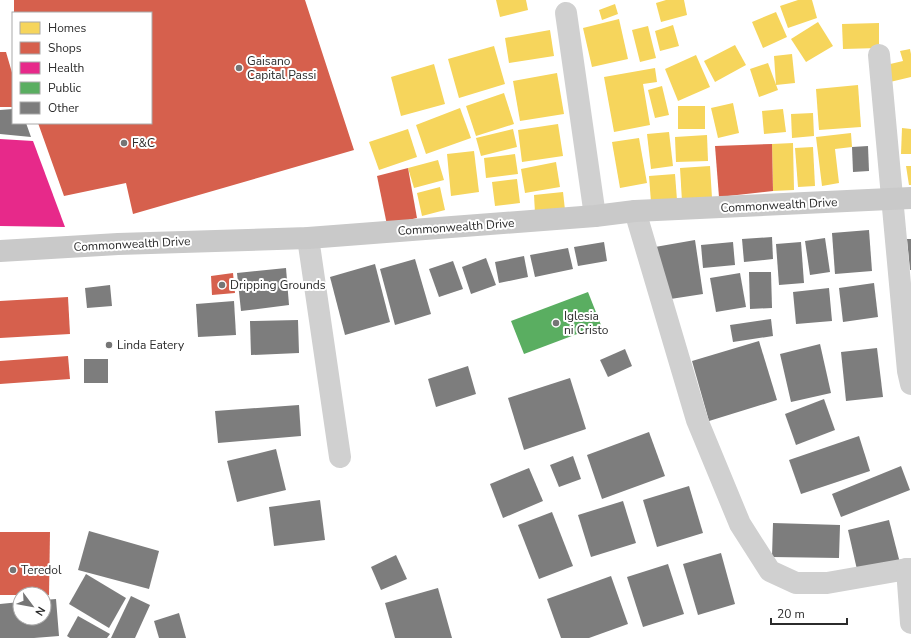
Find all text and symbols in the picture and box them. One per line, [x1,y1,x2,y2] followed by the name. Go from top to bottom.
[12,12,152,124] legend
[48,20,86,36] text: Homes
[48,40,82,56] text: Shops
[247,53,316,83] place label: Gaisano Capital Passi
[48,60,84,76] text: Health
[234,63,244,73] marker: Gaisano Capital Passi
[48,80,82,96] text: Public
[48,100,80,116] text: Other
[132,135,155,151] place label: F&C
[119,138,129,148] marker: F&C
[720,194,838,216] street label: Commonwealth Drive
[397,215,515,239] street label: Commonwealth Drive
[73,233,191,255] street label: Commonwealth Drive
[230,277,326,293] place label: Dripping Grounds
[217,280,227,290] marker: Dripping Grounds
[564,308,609,338] place label: Iglesia ni Cristo
[551,318,561,328] marker: Iglesia ni Cristo
[117,337,185,353] place label: Linda Eatery
[104,340,114,350] marker: Linda Eatery
[21,562,62,578] place label: Teredol
[8,565,18,575] marker: Teredol
[12,586,52,626] north arrow
[771,600,847,626] scale bar
[32,604,49,619] text: N
[777,606,805,622] text: 20 m

